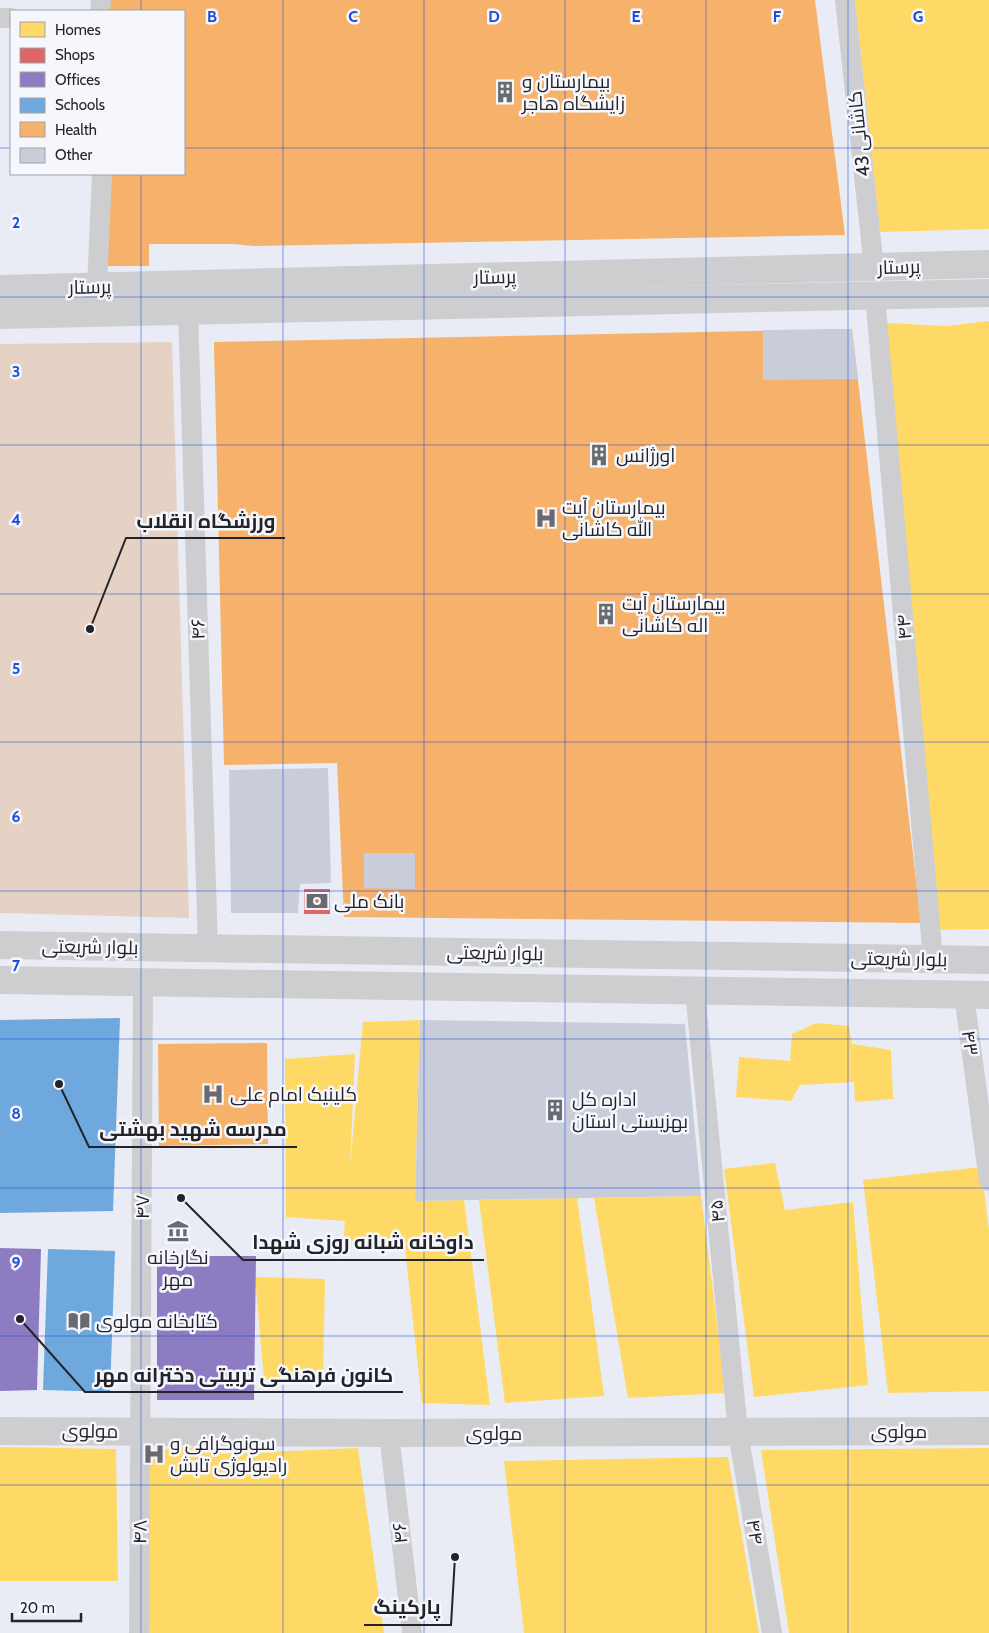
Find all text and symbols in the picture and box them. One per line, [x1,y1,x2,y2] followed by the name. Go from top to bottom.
[207,7,217,26] text: B
[348,7,358,26] text: C
[488,7,500,26] text: D
[631,7,641,26] text: E
[773,7,782,26] text: F
[913,7,923,26] text: G
[10,10,185,175] legend
[55,21,101,39] text: Homes
[55,46,95,64] text: Shops
[521,70,625,115] place label: بیمارستان و زایشگاه هاجر
[55,71,100,89] text: Offices
[492,79,518,105] building icon: بیمارستان و زایشگاه هاجر
[843,90,875,178] street label: کاشانی 43
[55,96,105,114] text: Schools
[55,121,97,139] text: Health
[55,146,92,164] text: Other
[12,213,20,232] text: 2
[876,255,921,280] street label: پرستار
[472,265,517,290] street label: پرستار
[67,275,112,300] street label: پرستار
[12,362,20,381] text: 3
[586,442,612,468] building icon: اورژانس
[616,444,675,467] place label: اورژانس
[562,496,666,541] place label: بیمارستان آیت الله کاشانی
[126,503,285,538] callout: ورزشگاه انقلاب
[533,505,559,531] hospital icon: بیمارستان آیت الله کاشانی
[137,509,275,533] text: ورزشگاه انقلاب
[11,510,21,529] text: 4
[622,592,726,637] place label: بیمارستان آیت اله کاشانی
[593,601,619,627] building icon: بیمارستان آیت اله کاشانی
[891,613,917,641] street label: ۴۴
[186,618,210,640] street label: ۴۶
[12,659,20,678] text: 5
[12,807,21,826] text: 6
[304,888,330,914] bank icon: بانک ملی
[334,890,404,913] place label: بانک ملی
[41,935,139,959] street label: بلوار شریعتی
[446,941,544,965] street label: بلوار شریعتی
[850,947,948,971] street label: بلوار شریعتی
[12,956,21,975] text: 7
[957,1029,983,1057] street label: ۴۳
[200,1081,226,1107] hospital icon: کلینیک امام علی
[230,1083,357,1108] place label: کلینیک امام علی
[572,1088,688,1133] place label: اداره کل بهزیستی استان
[542,1097,568,1123] building icon: اداره کل بهزیستی استان
[11,1104,21,1123] text: 8
[89,1112,297,1147] callout: مدرسه شهید بهشتی
[99,1117,287,1142] text: مدرسه شهید بهشتی
[131,1195,154,1219] street label: ۴۷
[704,1198,730,1224] street label: ۴۵
[165,1218,191,1244] museum icon: نگارخانه مهر
[243,1225,484,1260] callout: داوخانه شبانه روزی شهدا
[252,1230,474,1255] text: داوخانه شبانه روزی شهدا
[147,1246,209,1291] place label: نگارخانه مهر
[12,1253,21,1272] text: 9
[66,1308,92,1334] library icon: کتابخانه مولوی
[96,1310,218,1333] place label: کتابخانه مولوی
[85,1357,403,1392] callout: کانون فرهنگی تربیتی دخترانه مهر
[94,1363,393,1388] text: کانون فرهنگی تربیتی دخترانه مهر
[62,1419,118,1443] street label: مولوی
[871,1420,927,1443] street label: مولوی
[466,1422,522,1445] street label: مولوی
[170,1432,287,1477] place label: سونوگرافی و رادیولوژی تابش
[141,1441,167,1467] hospital icon: سونوگرافی و رادیولوژی تابش
[742,1518,768,1546] street label: ۴۴
[128,1519,152,1544] street label: ۴۸
[387,1521,413,1545] street label: ۴۶
[12,1590,81,1622] scale bar
[364,1590,451,1625] callout: پارکینگ
[374,1595,440,1621] text: پارکینگ
[20,1599,55,1617] text: 20 m

